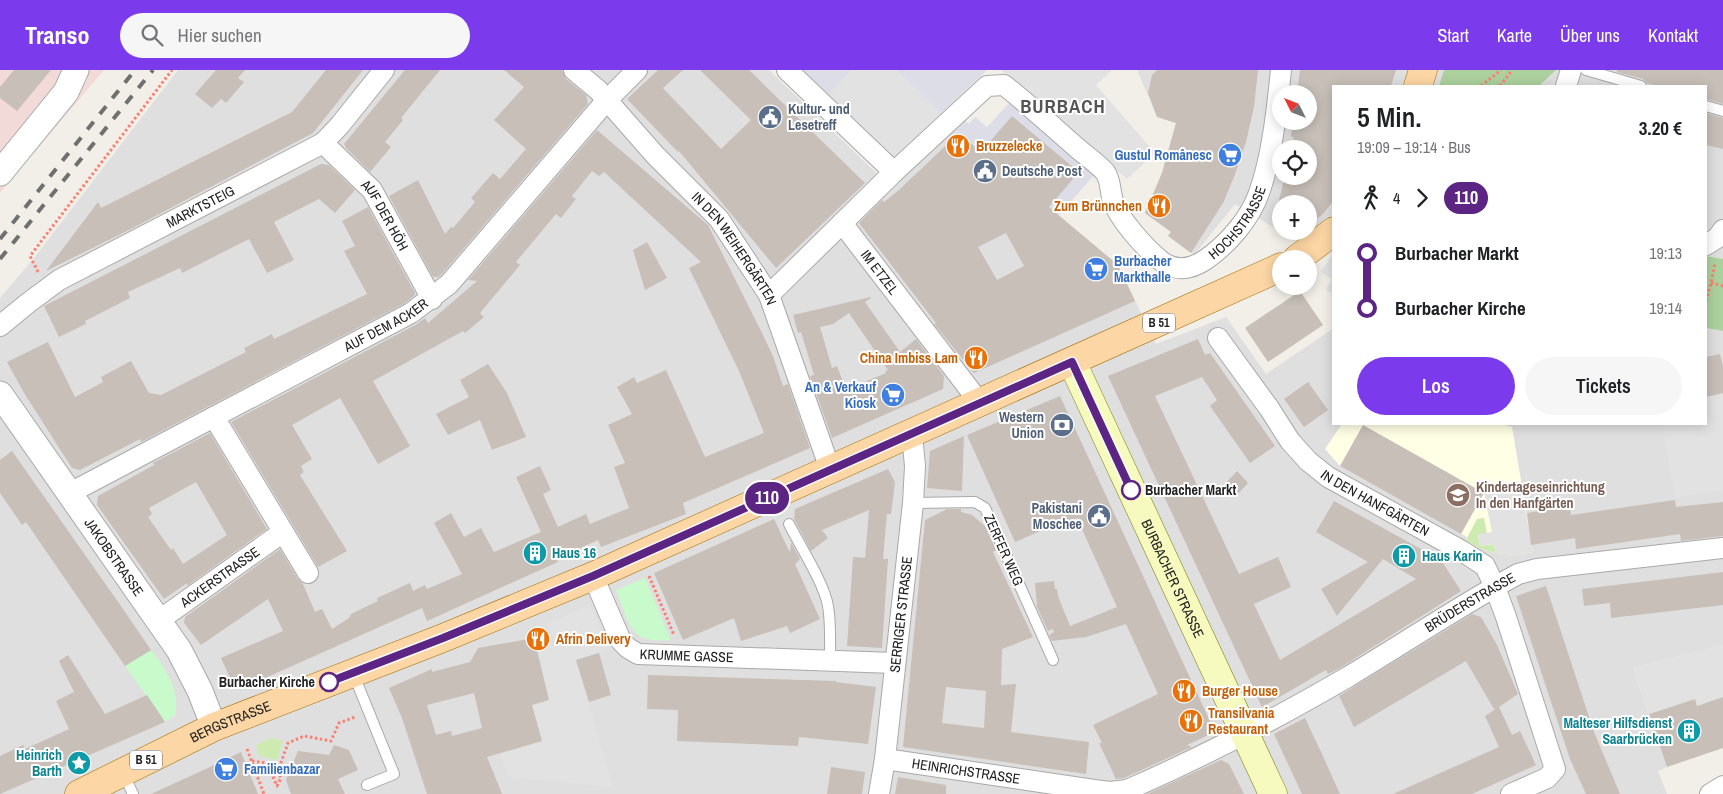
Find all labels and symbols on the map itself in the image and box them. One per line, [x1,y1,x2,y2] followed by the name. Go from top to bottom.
[1272,85,1318,130] north arrow
[1020,93,1106,119] district label: BURBACH
[788,100,850,134] place label: Kultur- und Lesetreff
[757,104,783,130] public building icon: Kultur- und Lesetreff
[945,133,971,159] restaurant icon: Bruzzelecke
[976,137,1042,155] place label: Bruzzelecke
[1217,142,1243,168] supermarket icon: Gustul Românesc
[1114,146,1212,164] place label: Gustul Românesc
[972,158,998,184] public building icon: Deutsche Post
[1002,162,1082,180] place label: Deutsche Post
[357,175,413,254] street label: AUF DER HÖH
[163,181,238,232] street label: MARKTSTEIG
[1205,184,1270,263] street label: HOCHSTRASSE
[688,188,781,307] street label: IN DEN WEIHERGÄRTEN
[1146,193,1172,219] restaurant icon: Zum Brünnchen
[1054,197,1142,215] place label: Zum Brünnchen
[857,246,903,299] street label: IM ETZEL
[1114,252,1172,286] place label: Burbacher Markthalle
[1083,256,1109,282] supermarket icon: Burbacher Markthalle
[340,294,432,356] street label: AUF DEM ACKER
[1143,314,1175,332] road number: B 51
[963,345,989,371] restaurant icon: China Imbiss Lam
[860,349,958,367] place label: China Imbiss Lam
[805,378,877,412] place label: An & Verkauf Kiosk
[880,382,906,408] supermarket icon: An & Verkauf Kiosk
[999,408,1044,442] place label: Western Union
[1049,412,1075,438] bank icon: Western Union
[1317,466,1432,540] street label: IN DEN HANFGÄRTEN
[1476,478,1605,512] place label: Kindertageseinrichtung In den Hanfgärten
[1121,480,1141,500] marker: Burbacher Markt
[1145,481,1236,499] place label: Burbacher Markt
[738,482,796,514] line badge: 110
[1445,482,1471,508] school or university icon: Kindertageseinrichtung In den Hanfgärten
[1032,499,1082,533] place label: Pakistani Moschee
[1086,503,1112,529] public building icon: Pakistani Moschee
[980,511,1028,589] street label: ZERFER WEG
[80,514,148,600] street label: JAKOBSTRASSE
[1137,516,1208,641] street label: BURBACHER STRASSE
[522,540,548,566] building icon: Haus 16
[176,543,263,612] street label: ACKERSTRASSE
[1391,543,1417,569] building icon: Haus Karin
[552,544,596,562] place label: Haus 16
[1422,547,1483,565] place label: Haus Karin
[886,555,916,673] street label: SERRIGER STRASSE
[1421,568,1518,636] street label: BRÜDERSTRASSE
[525,626,551,652] restaurant icon: Afrin Delivery
[556,630,631,648] place label: Afrin Delivery
[639,645,734,666] street label: KRUMME GASSE
[319,672,339,692] marker: Burbacher Kirche
[219,673,315,691] place label: Burbacher Kirche
[1171,678,1197,704] restaurant icon: Burger House
[1202,682,1278,700] place label: Burger House
[187,697,274,747] street label: BERGSTRASSE
[1208,704,1275,738] place label: Transilvania Restaurant
[1178,708,1204,734] restaurant icon: Transilvania Restaurant
[1564,714,1672,748] place label: Malteser Hilfsdienst Saarbrücken
[1676,718,1702,744] building icon: Malteser Hilfsdienst Saarbrücken
[16,746,62,780] place label: Heinrich Barth
[66,750,92,776] place icon: Heinrich Barth
[130,750,162,770] road number: B 51
[911,754,1021,788] street label: HEINRICHSTRASSE
[213,756,239,782] supermarket icon: Familienbazar
[244,760,321,778] place label: Familienbazar

